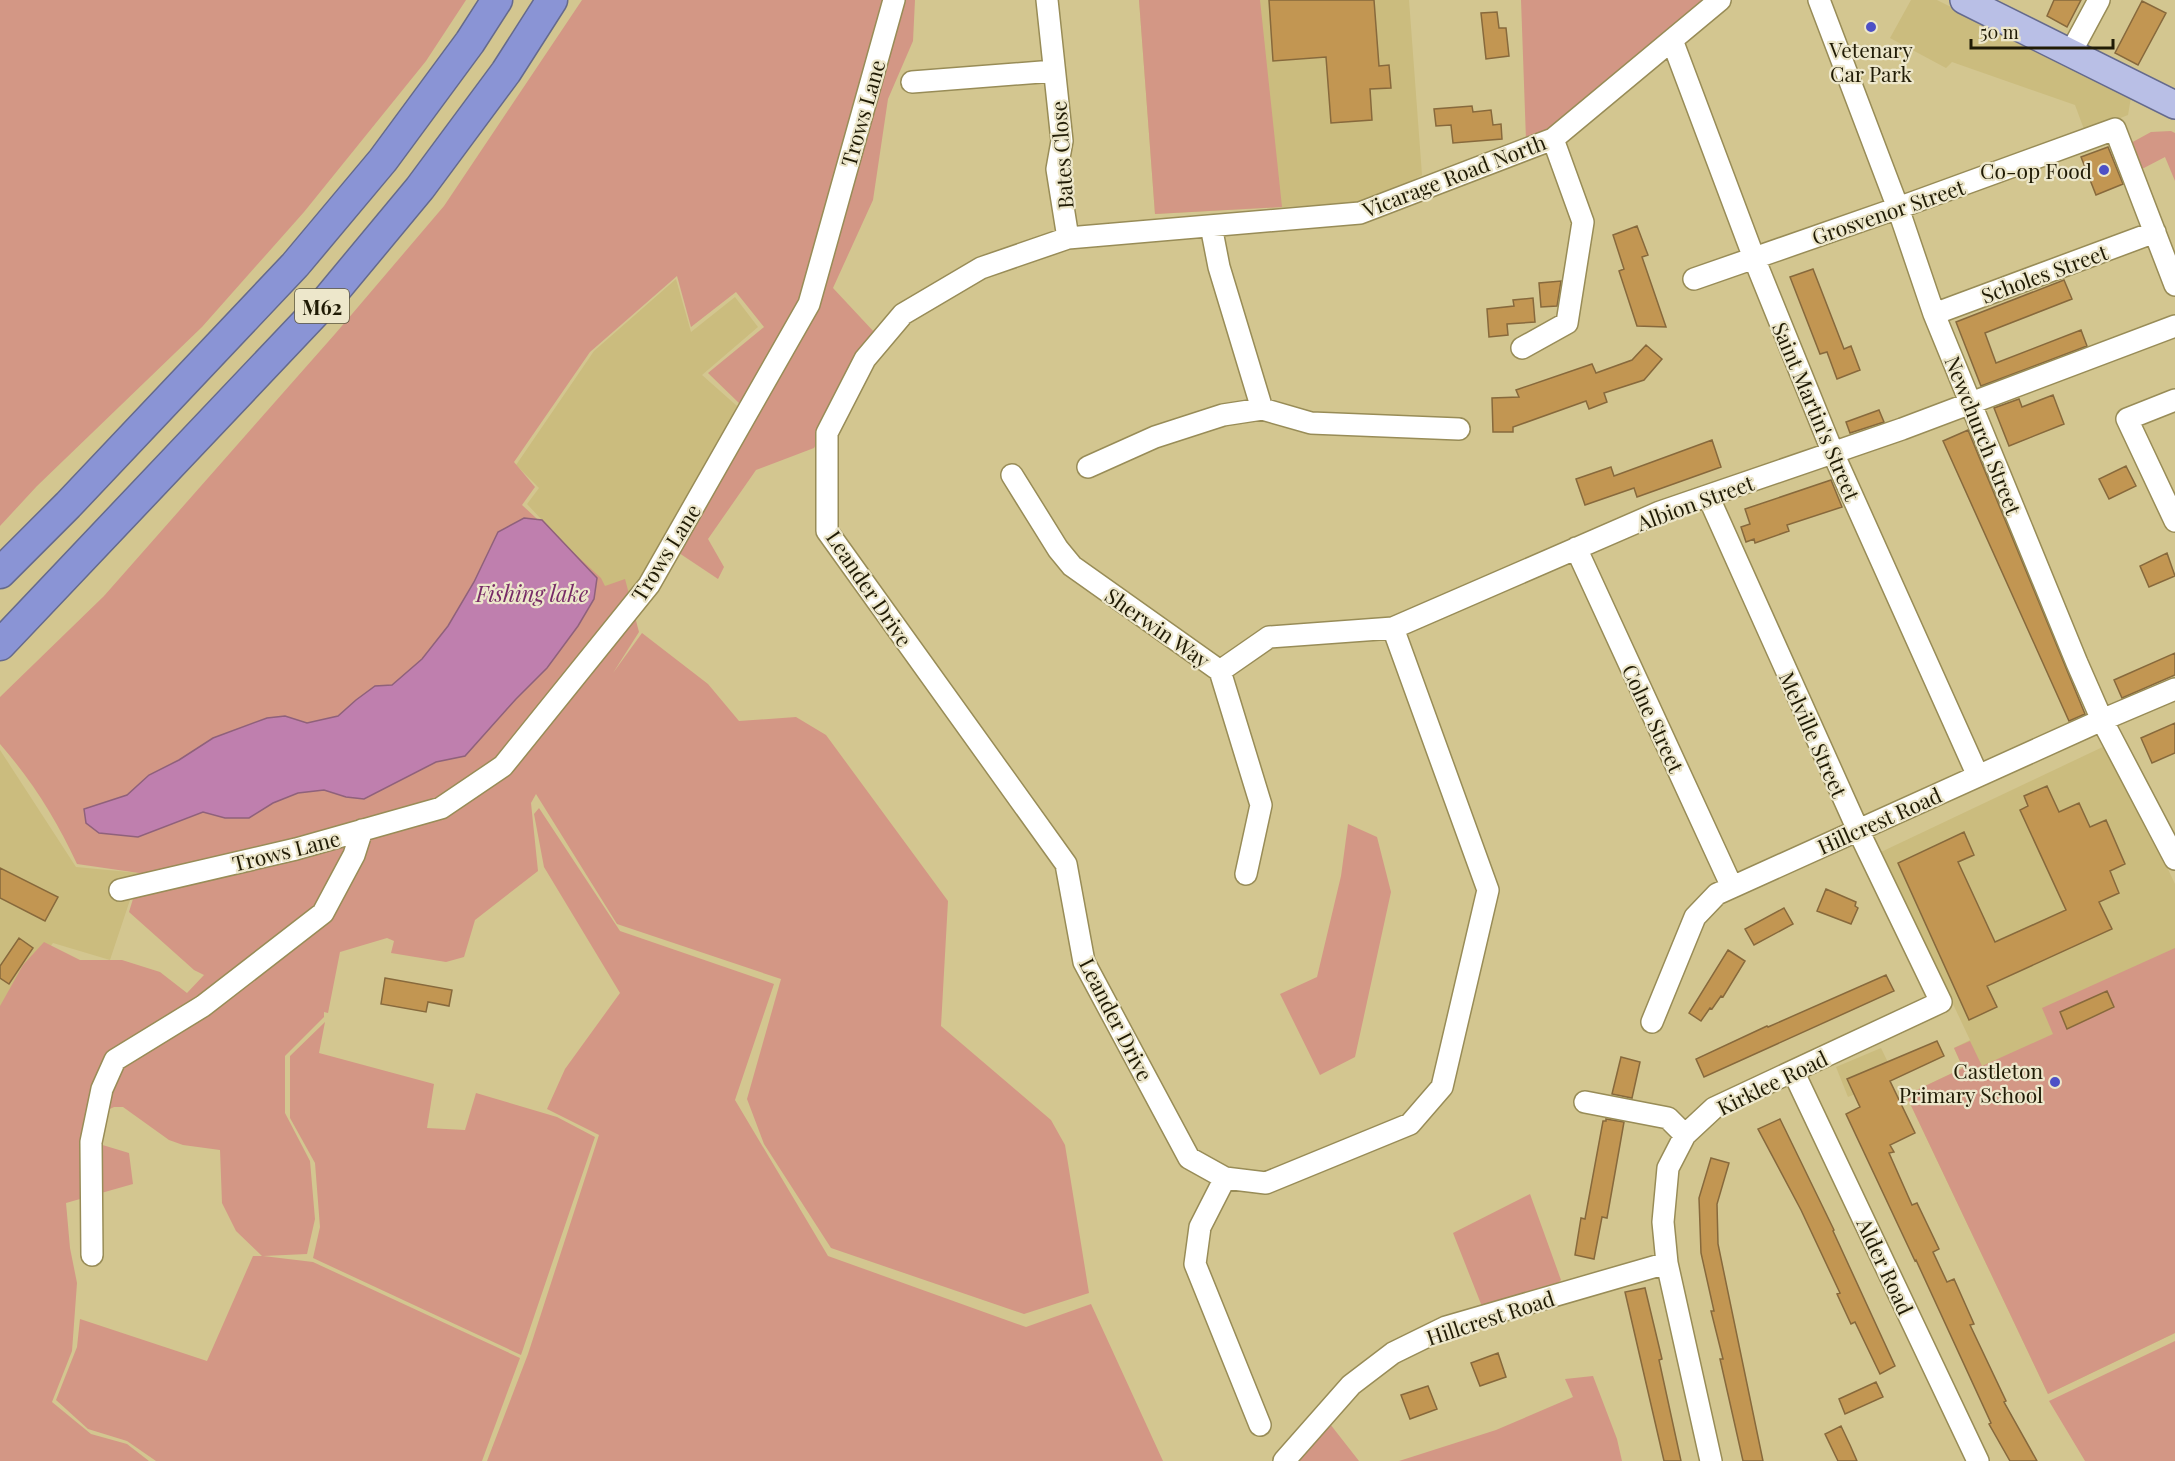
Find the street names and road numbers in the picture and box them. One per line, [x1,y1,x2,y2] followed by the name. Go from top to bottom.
[833,56,891,170] street label: Trows Lane
[1043,100,1079,210] street label: Bates Close
[1357,127,1550,223] street label: Vicarage Road North
[1808,172,1969,250] street label: Grosvenor Street
[1977,237,2112,309] street label: Scholes Street
[295,289,349,323] road number: M62
[1767,317,1868,505] street label: Saint Martin's Street
[1939,351,2029,519] street label: Newchurch Street
[1632,468,1758,537] street label: Albion Street
[624,498,706,606] street label: Trows Lane
[821,524,919,652] street label: Leander Drive
[1100,581,1216,674] street label: Sherwin Way
[1617,659,1692,777] street label: Colne Street
[1774,667,1854,802] street label: Melville Street
[1813,780,1945,860] street label: Hillcrest Road
[229,823,343,877] street label: Trows Lane
[1074,953,1160,1085] street label: Leander Drive
[1712,1043,1832,1121] street label: Kirklee Road
[1851,1212,1921,1319] street label: Alder Road
[1422,1283,1558,1351] street label: Hillcrest Road

